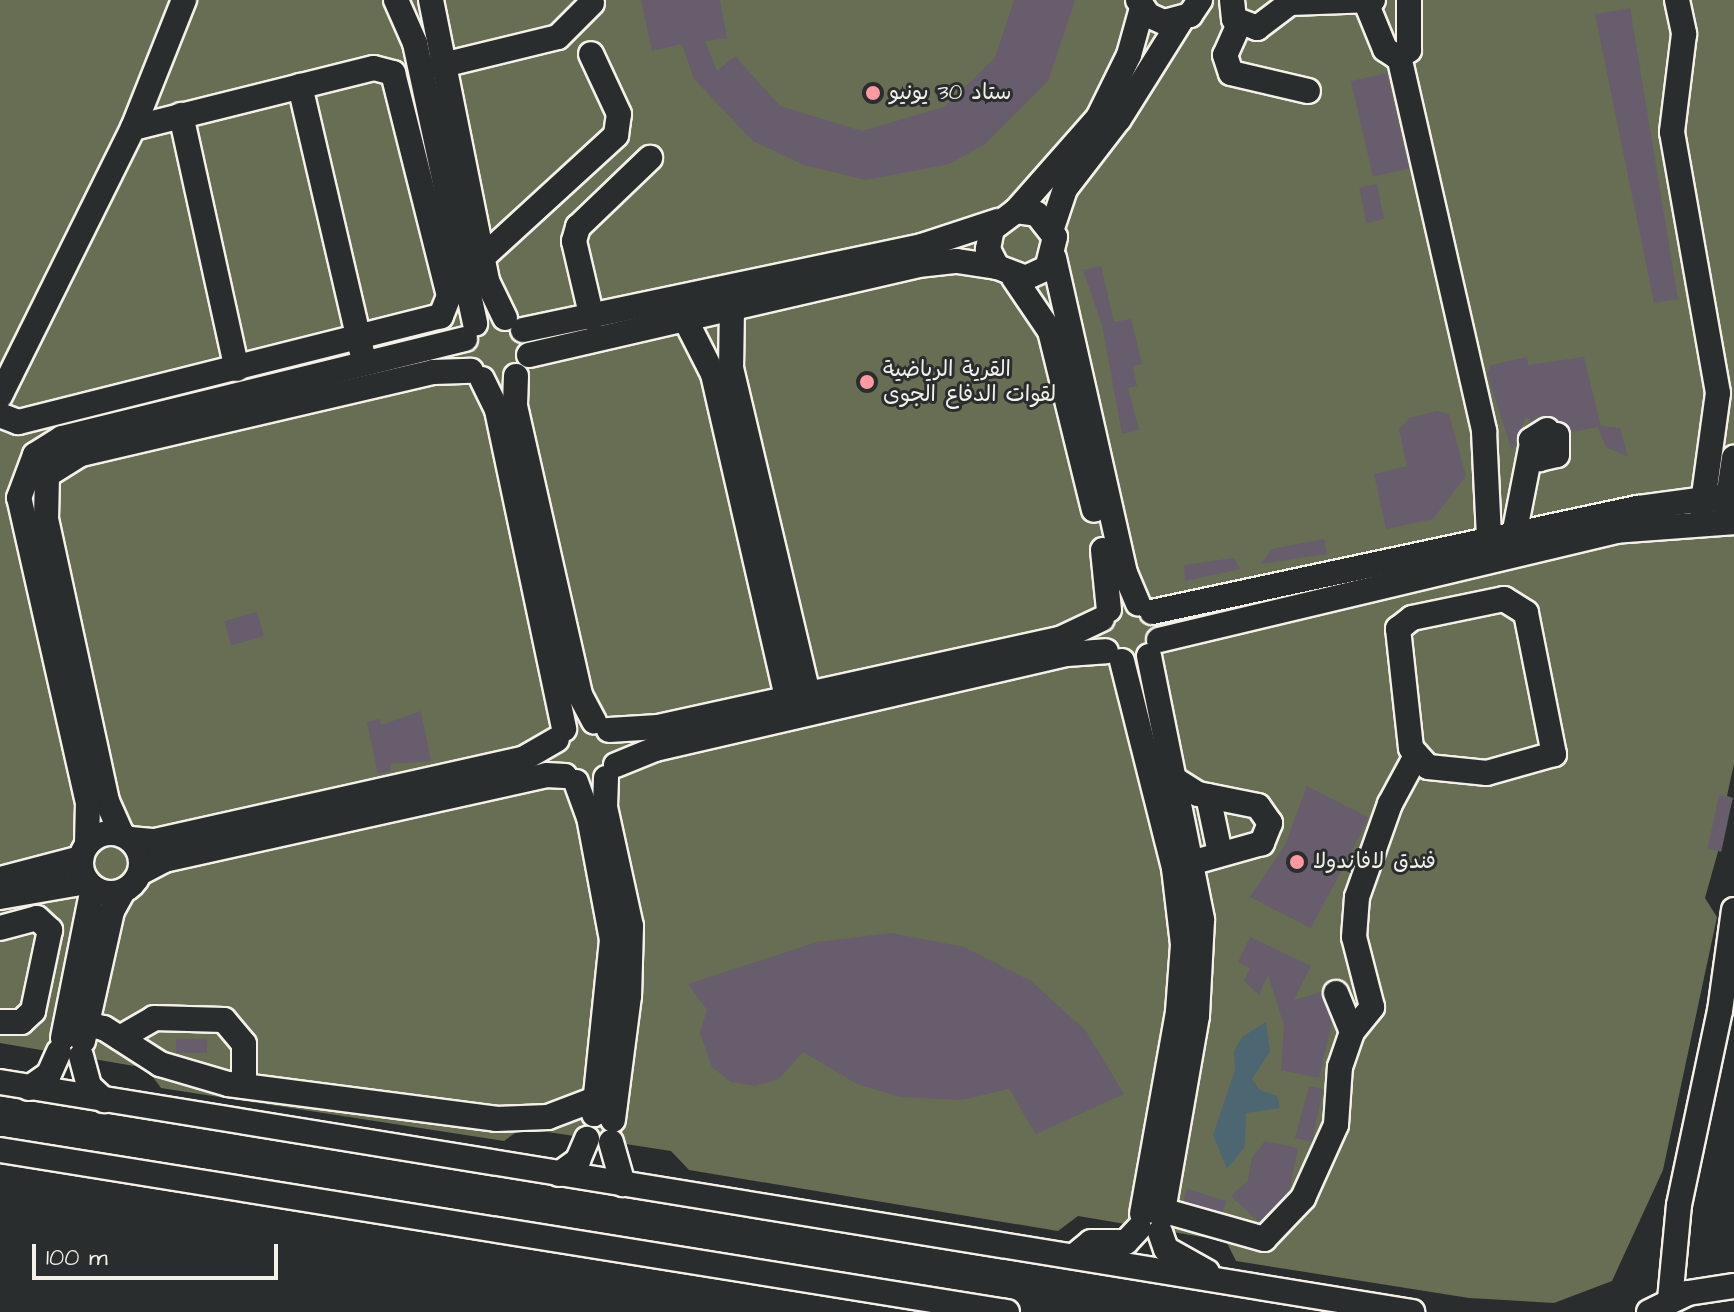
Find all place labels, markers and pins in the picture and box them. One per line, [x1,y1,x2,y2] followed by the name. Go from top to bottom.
[889,80,1012,106] place label: ستاد 30 يونيو
[864,84,882,102] marker: ستاد 30 يونيو
[883,356,1056,408] place label: القرية الرياضية لقوات الدفاع الجوى
[858,373,876,391] marker: القرية الرياضية لقوات الدفاع الجوى
[1313,849,1436,875] place label: فندق لافاندولا
[1288,853,1306,871] marker: فندق لافاندولا

